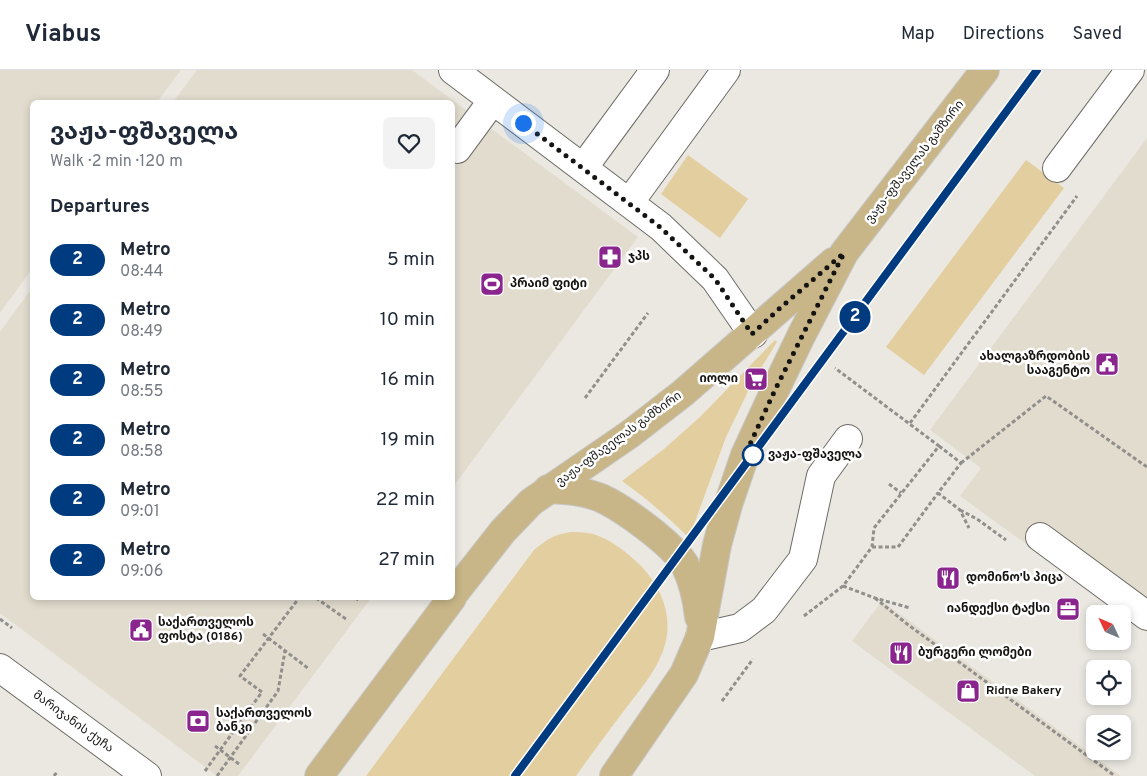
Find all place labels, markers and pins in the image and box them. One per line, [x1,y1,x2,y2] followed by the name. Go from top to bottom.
[597,244,623,270] pharmacy icon: ჯპს
[628,249,650,265] place label: ჯპს
[479,271,505,297] sports icon: პრაიმ ფიტი
[510,276,587,292] place label: პრაიმ ფიტი
[980,349,1090,379] place label: ახალგაზრდობის სააგენტო
[1094,351,1120,377] public building icon: ახალგაზრდობის სააგენტო
[743,366,769,392] supermarket icon: იოლი
[699,371,738,387] place label: იოლი
[742,444,764,466] marker: ვაჟა-ფშაველა
[768,447,862,463] place label: ვაჟა-ფშაველა
[935,565,961,591] restaurant icon: დომინო'ს პიცა
[966,570,1063,586] place label: დომინო'ს პიცა
[1055,596,1081,622] office icon: იანდექსი ტაქსი
[947,601,1050,617] place label: იანდექსი ტაქსი
[158,615,254,645] place label: საქართველოს ფოსტა (0186)
[128,617,154,643] public building icon: საქართველოს ფოსტა (0186)
[888,640,914,666] restaurant icon: ბურგერი ლომები
[918,645,1032,661] place label: ბურგერი ლომები
[955,678,981,704] shop icon: Ridne Bakery
[986,683,1062,699] place label: Ridne Bakery
[216,706,312,736] place label: საქართველოს ბანკი
[185,708,211,734] bank icon: საქართველოს ბანკი

